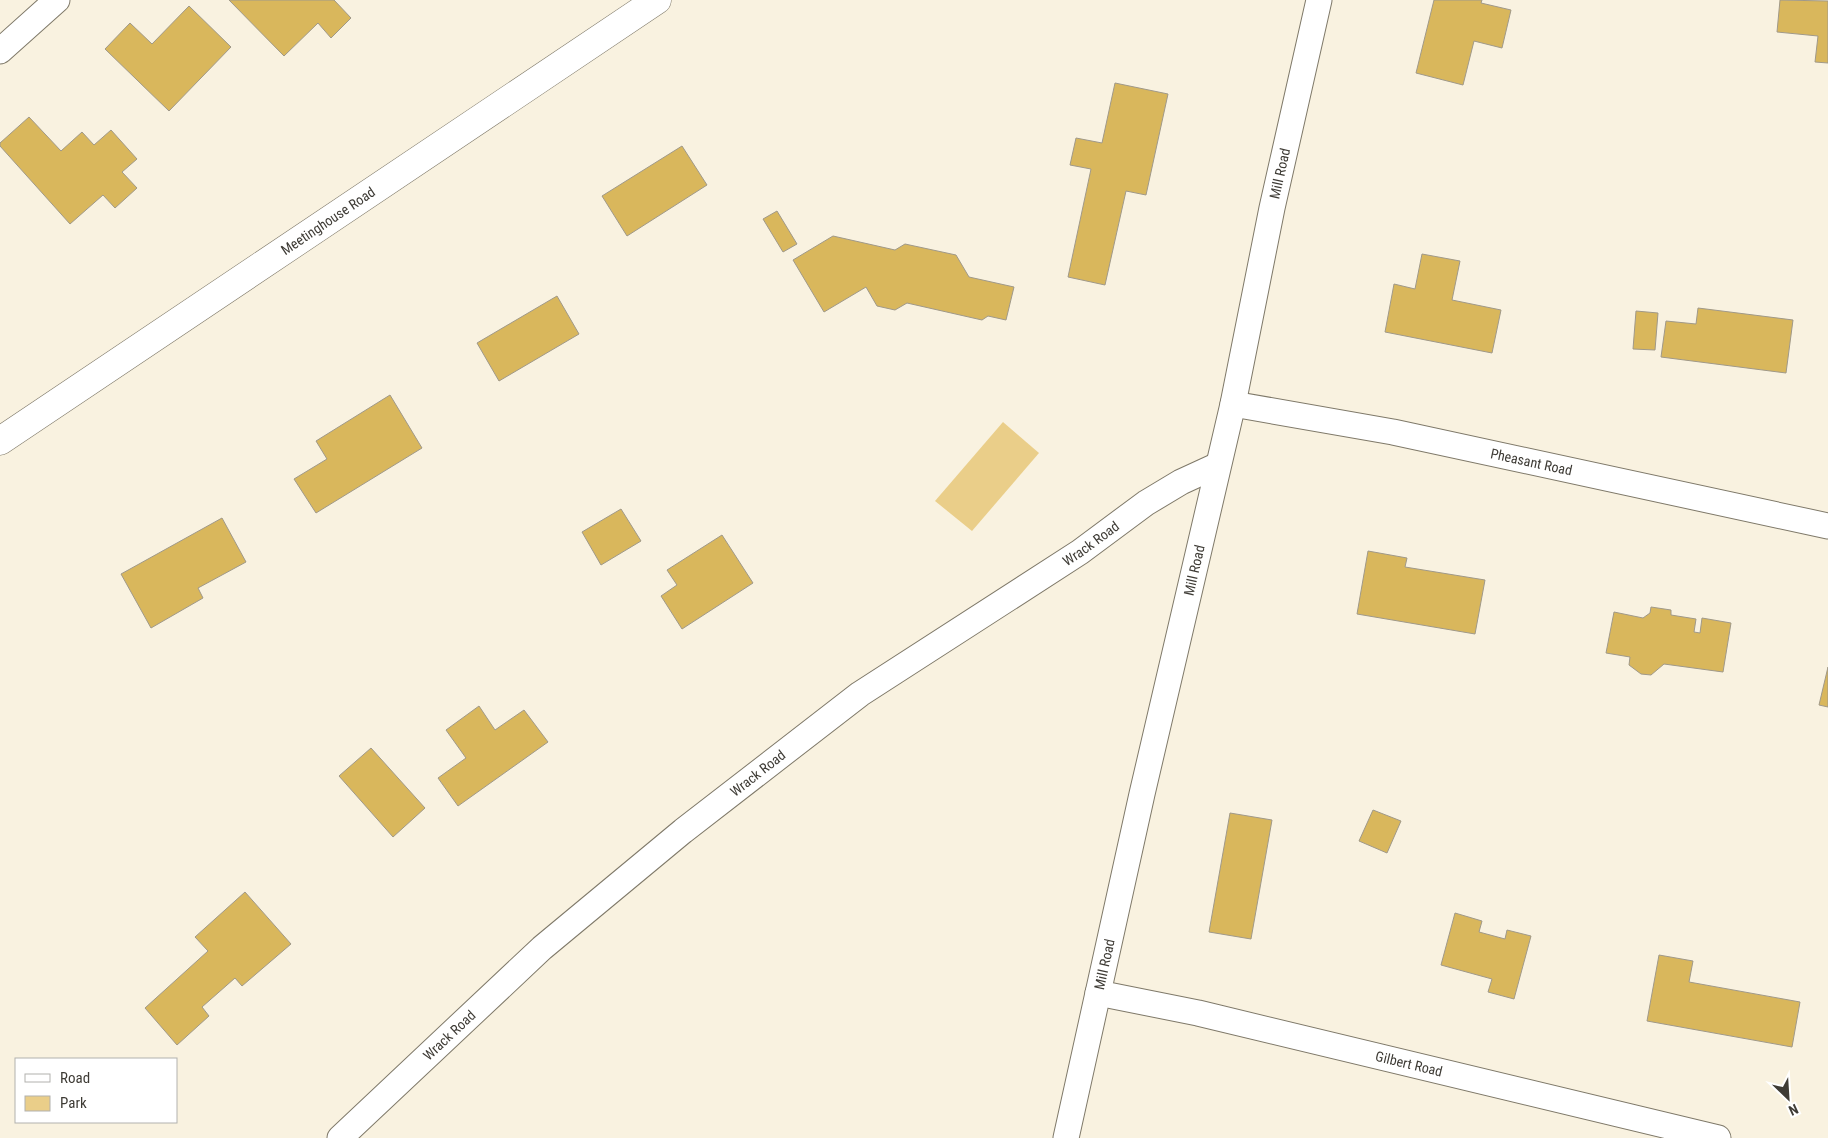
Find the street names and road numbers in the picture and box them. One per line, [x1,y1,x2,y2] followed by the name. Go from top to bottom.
[1266,147,1293,200] street label: Mill Road
[278,184,378,258] street label: Meetinghouse Road
[1489,445,1574,479] street label: Pheasant Road
[1060,518,1122,569] street label: Wrack Road
[1181,543,1208,597] street label: Mill Road
[727,747,788,800] street label: Wrack Road
[1091,937,1118,991] street label: Mill Road
[420,1007,479,1063] street label: Wrack Road
[1374,1048,1444,1079] street label: Gilbert Road

